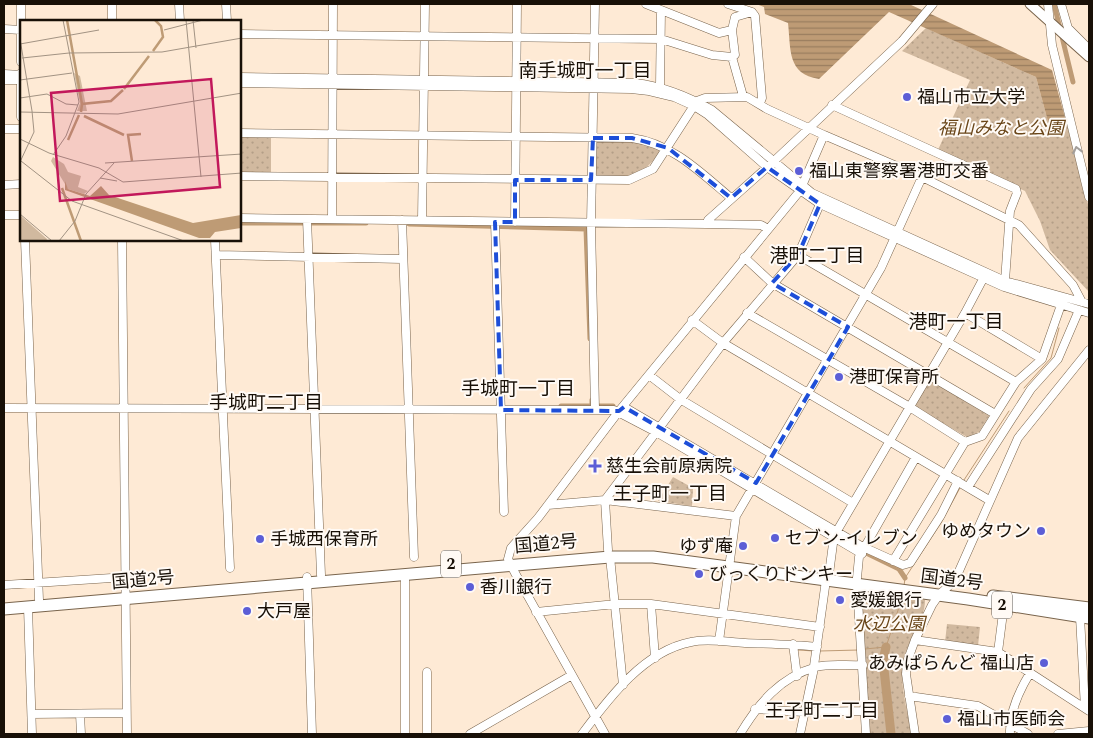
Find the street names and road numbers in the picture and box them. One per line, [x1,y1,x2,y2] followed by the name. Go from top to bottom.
[513,528,579,560] street label: 国道2号
[441,550,461,578] road number: 2
[919,563,985,597] street label: 国道2号
[110,564,176,596] street label: 国道2号
[992,592,1012,618] road number: 2

